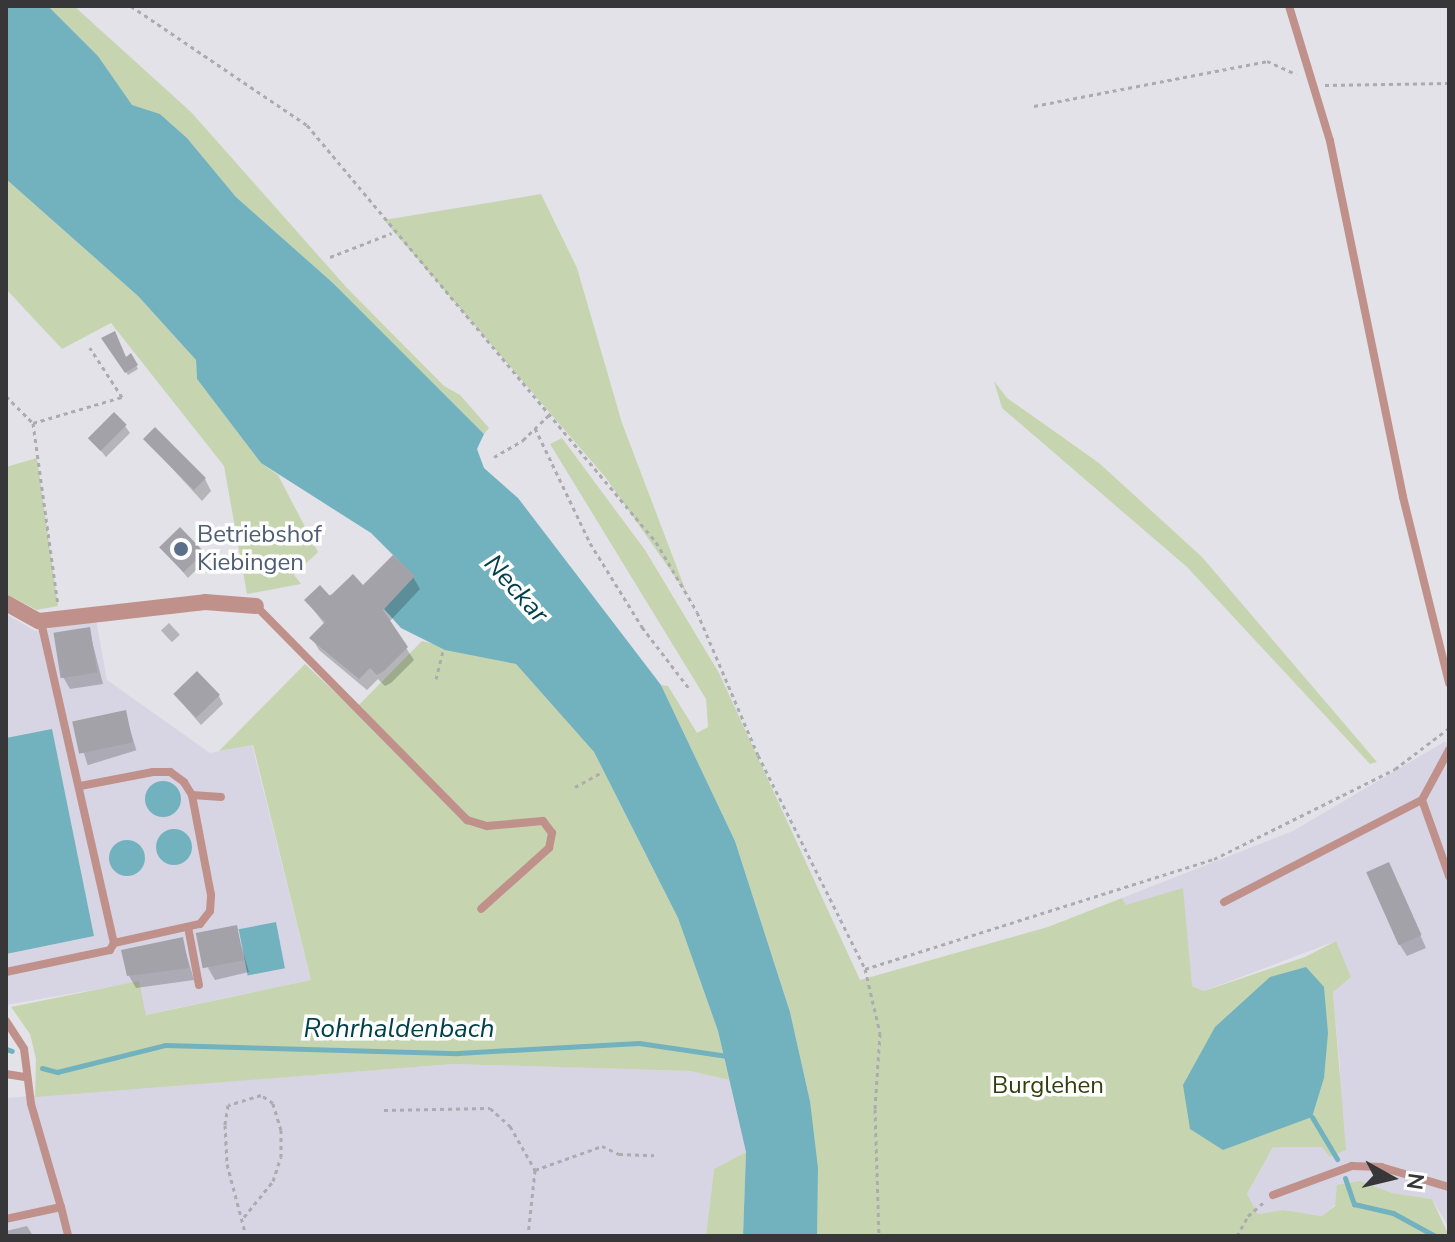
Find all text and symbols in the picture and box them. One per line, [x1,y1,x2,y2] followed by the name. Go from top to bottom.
[197,521,322,577] place label: Betriebshof Kiebingen
[172,540,190,558] marker: Betriebshof Kiebingen
[477,548,555,630] water label: Neckar
[303,1013,495,1045] water label: Rohrhaldenbach
[992,1072,1104,1100] park label: Burglehen
[1351,1138,1431,1218] north arrow
[1399,1171,1431,1192] text: N

